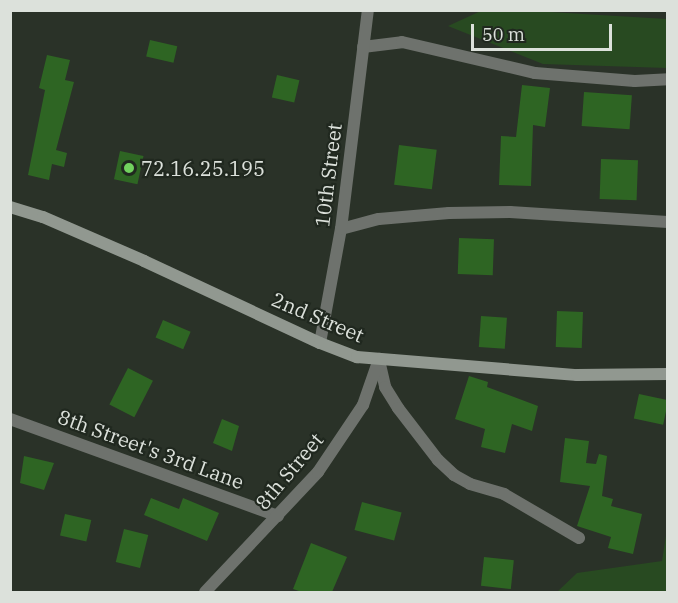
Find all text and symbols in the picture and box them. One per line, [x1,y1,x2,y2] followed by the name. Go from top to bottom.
[474,12,615,50] scale bar
[482,23,525,46] text: 50 m
[310,122,346,228] street label: 10th Street
[141,156,265,180] place label: 72.16.25.195
[122,161,136,175] marker: 72.16.25.195
[268,287,368,347] street label: 2nd Street
[55,404,247,494] street label: 8th Street's 3rd Lane
[250,428,328,514] street label: 8th Street

